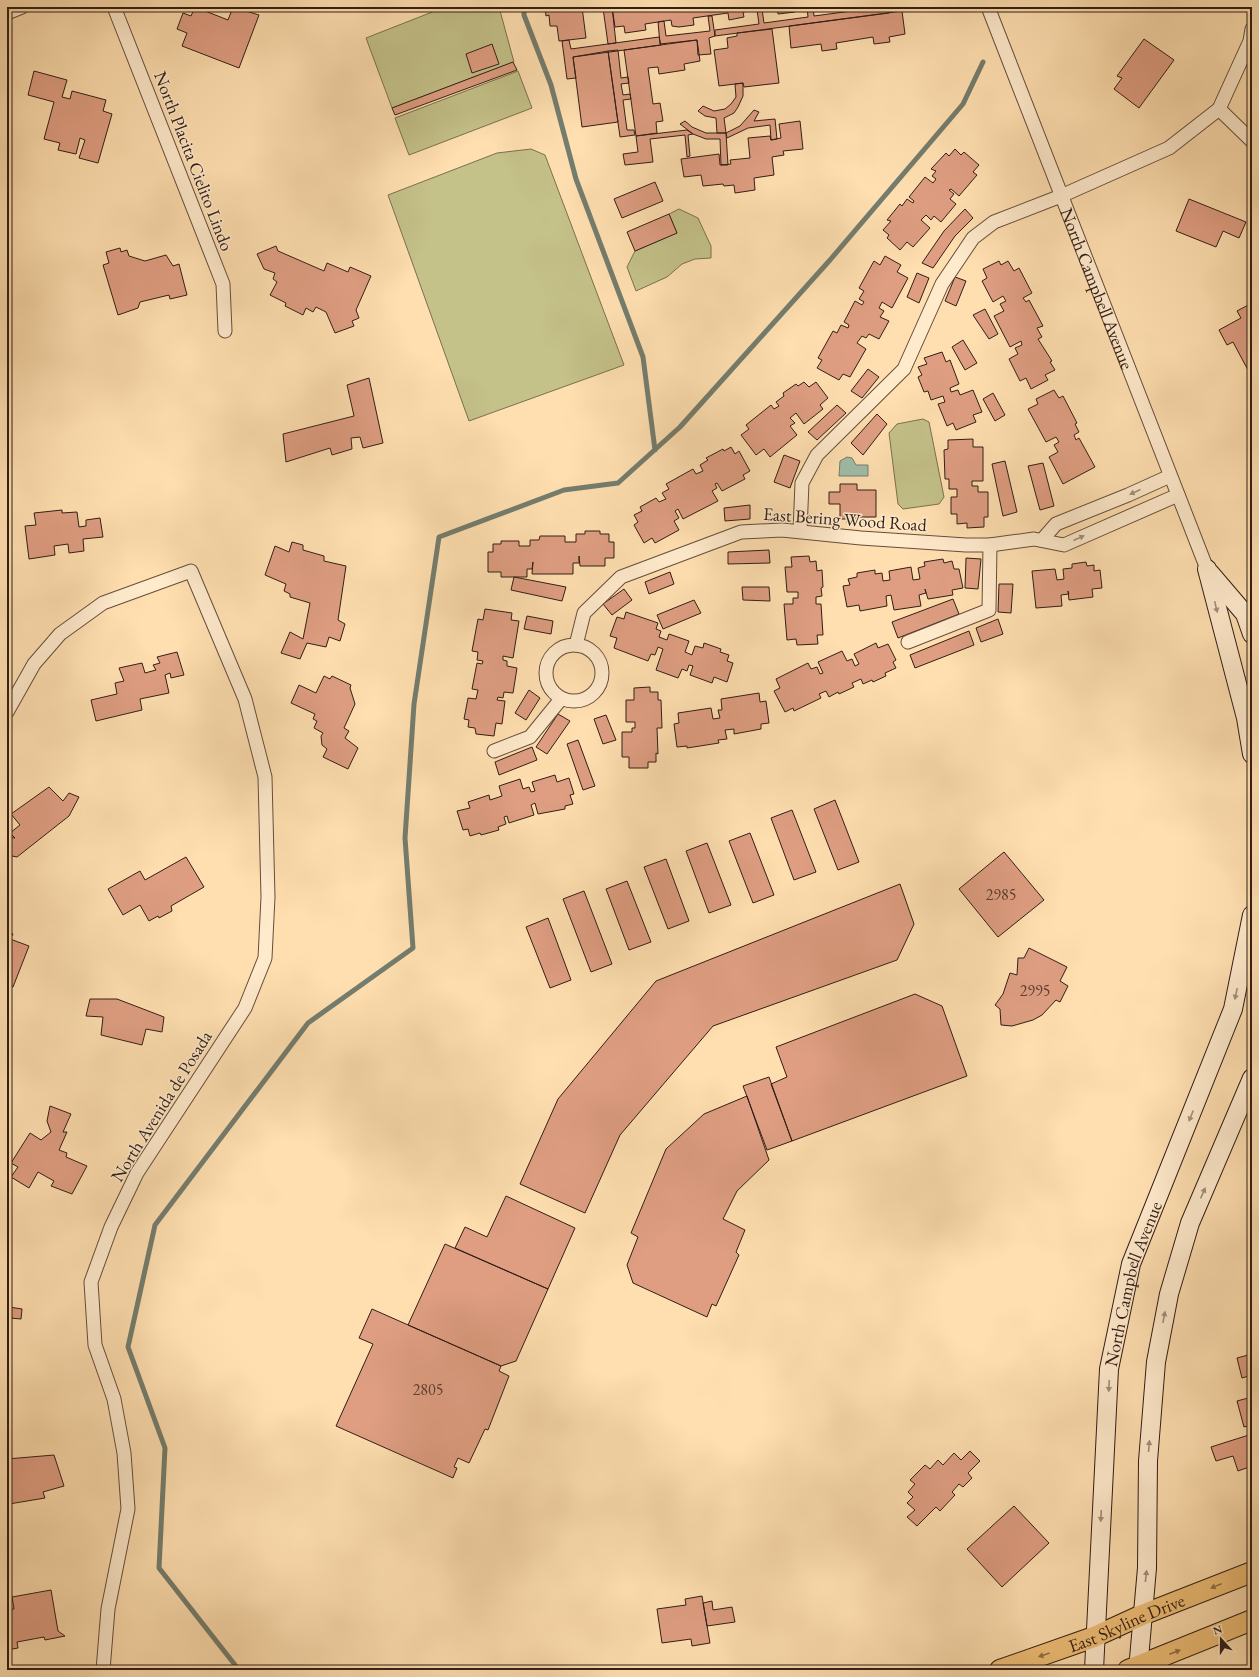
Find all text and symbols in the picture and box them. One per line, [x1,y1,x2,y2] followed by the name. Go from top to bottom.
[149,68,239,254] street label: North Placita Cielito Lindo
[1056,204,1139,372] street label: North Campbell Avenue
[1129,489,1141,495] one-way arrow
[763,502,928,536] street label: East Bering Wood Road
[1074,535,1085,541] one-way arrow
[1214,601,1220,613] one-way arrow
[986,884,1016,905] house number: 2985
[1020,980,1050,1001] house number: 2995
[1233,988,1239,1000] one-way arrow
[105,1025,217,1186] street label: North Avenida de Posada
[1187,1110,1193,1122] one-way arrow
[1200,1188,1206,1199] one-way arrow
[1098,1197,1167,1368] street label: North Campbell Avenue
[1162,1311,1168,1323] one-way arrow
[413,1379,443,1400] house number: 2805
[1105,1380,1112,1392] one-way arrow
[1145,1440,1152,1452] one-way arrow
[1098,1510,1105,1522] one-way arrow
[1143,1570,1149,1582] one-way arrow
[1209,1584,1221,1590] one-way arrow
[1065,1588,1188,1657] street label: East Skyline Drive
[1201,1619,1241,1659] north arrow
[1211,1621,1224,1638] text: N
[1169,1648,1181,1654] one-way arrow
[1038,1652,1050,1658] one-way arrow

